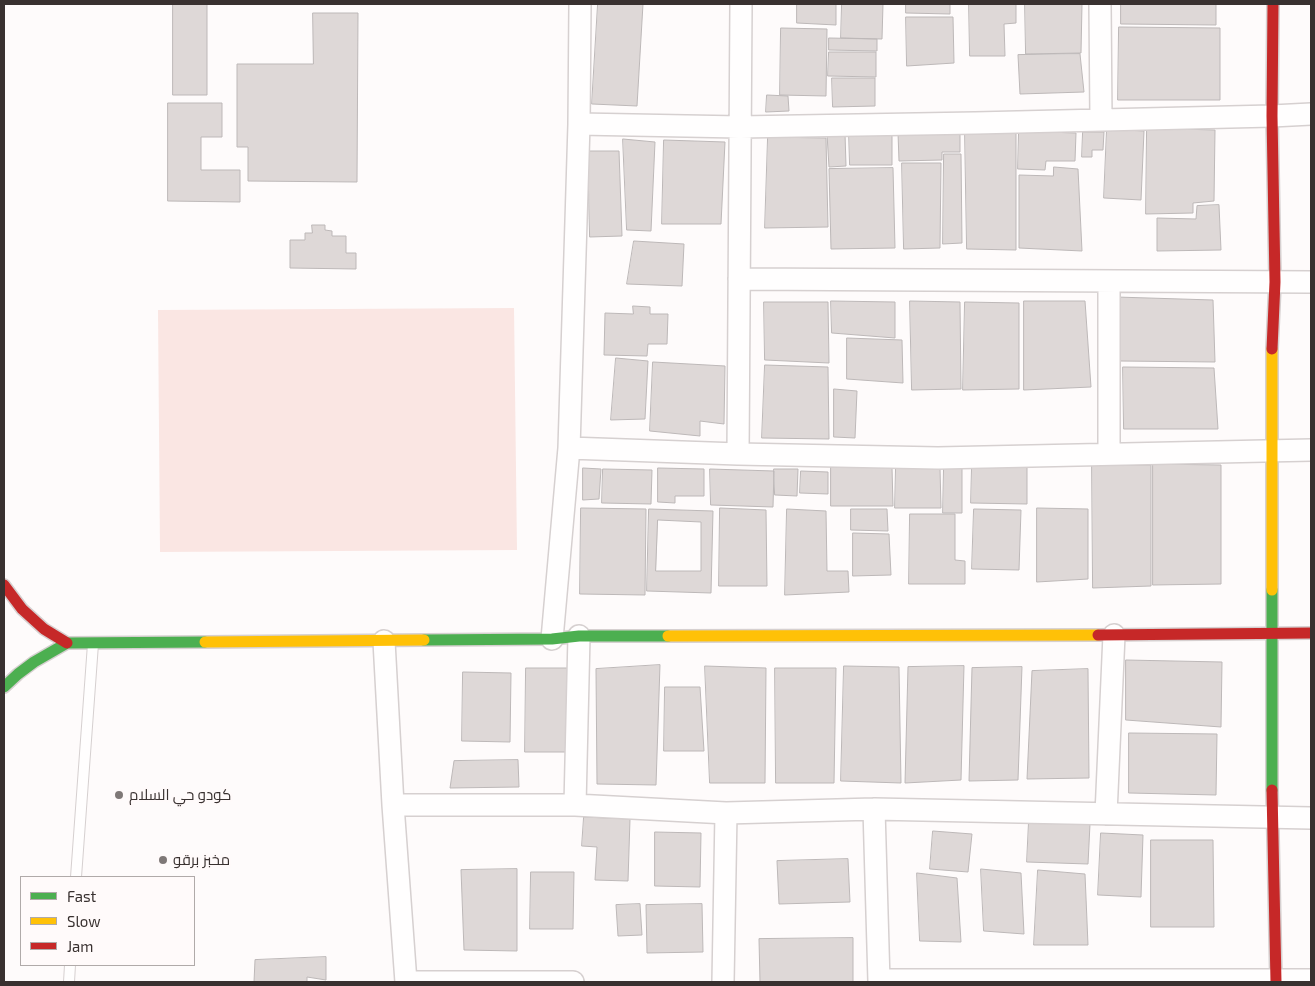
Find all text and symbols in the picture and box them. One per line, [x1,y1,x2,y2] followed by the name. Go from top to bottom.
[129,786,231,804] place label: كودو حي السلام
[113,789,125,801] marker: كودو حي السلام
[173,851,230,869] place label: مخبز برقو
[157,854,169,866] marker: مخبز برقو
[20,876,195,966] legend
[67,887,96,905] text: Fast
[67,912,101,930] text: Slow
[67,937,93,955] text: Jam

